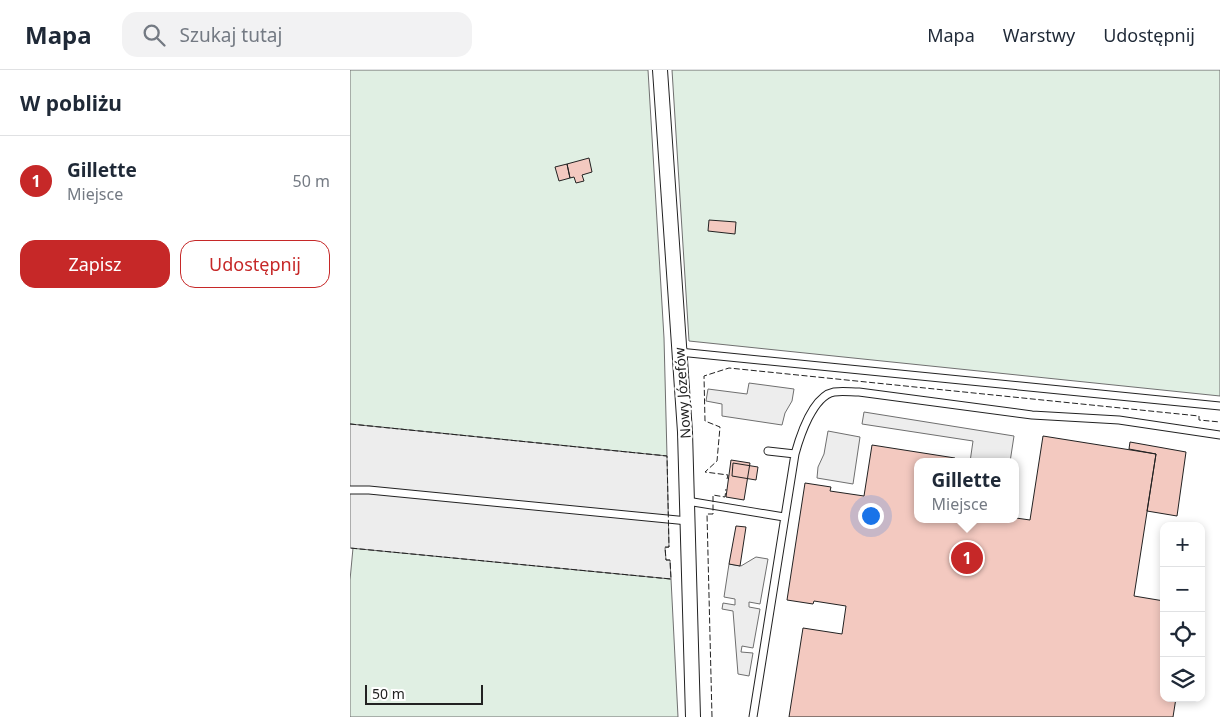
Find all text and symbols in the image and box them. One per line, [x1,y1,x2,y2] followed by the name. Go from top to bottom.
[122,12,472,57] search box
[25,18,92,51] text: Mapa
[140,21,168,49] icon: search
[180,22,282,48] text: Szukaj tutaj
[927,23,975,47] text: Mapa
[1003,23,1075,47] text: Warstwy
[1103,23,1195,47] text: Udostępnij
[20,89,122,117] text: W pobliżu
[67,157,137,183] text: Gillette
[31,170,41,192] text: 1
[293,170,330,192] text: 50 m
[67,183,123,205] text: Miejsce
[20,240,170,288] button: Zapisz
[180,240,330,288] button: Udostępnij
[669,347,695,439] street label: Nowy Józefów
[914,458,1019,523] popup
[932,467,1001,493] text: Gillette
[932,493,988,515] text: Miejsce
[858,503,884,529] your location
[1160,522,1205,702] map controls
[1160,522,1205,567] button: +
[951,539,983,577] pin: 1
[1160,567,1205,612] button: −
[1160,612,1205,657] button: locate
[1160,657,1205,702] button: layers
[365,682,482,705] scale bar
[372,684,405,703] text: 50 m

